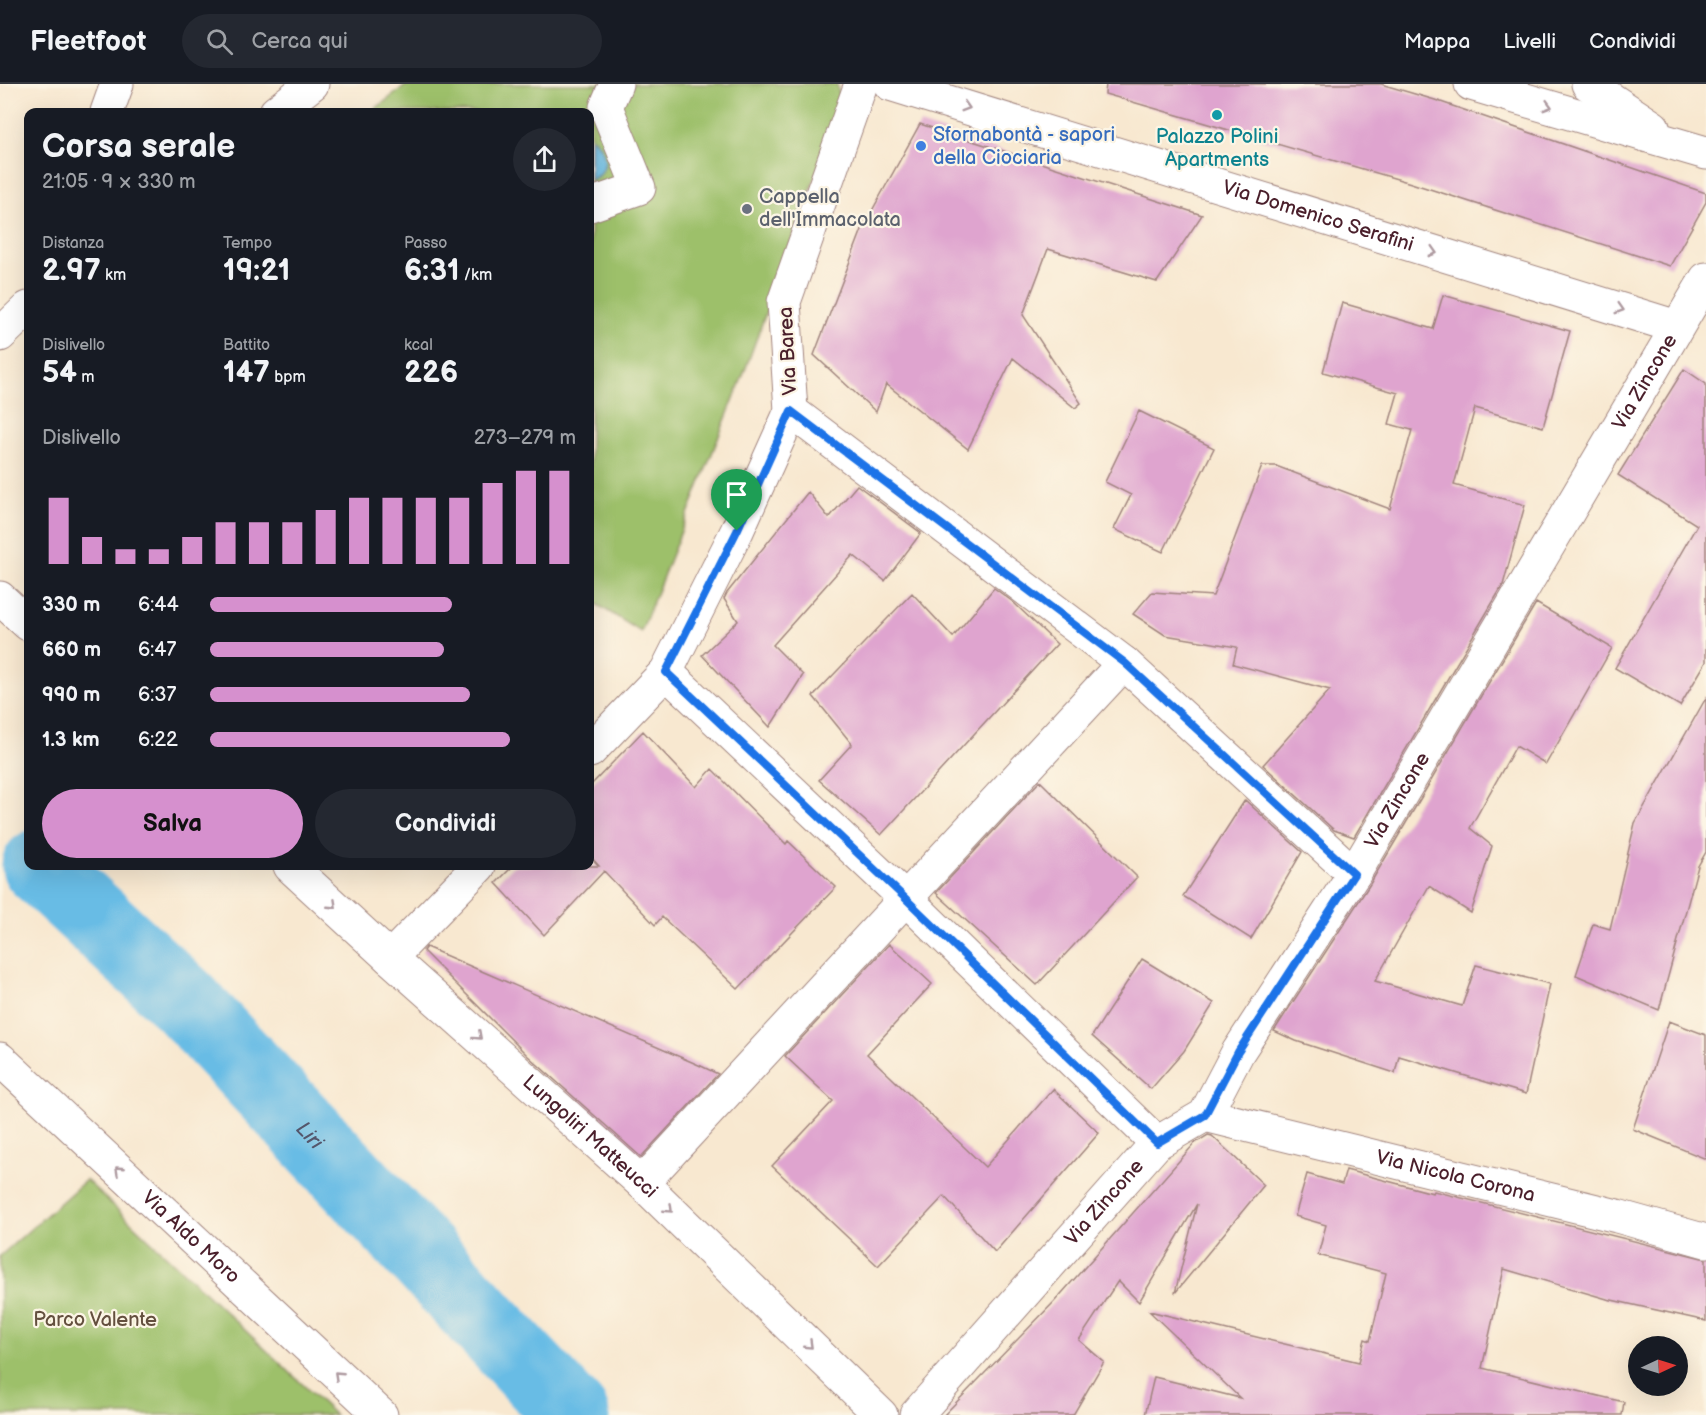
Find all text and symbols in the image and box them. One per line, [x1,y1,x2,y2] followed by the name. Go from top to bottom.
[182,14,602,68] search box
[30,25,146,58] text: Fleetfoot
[203,25,236,58] icon: search
[251,28,348,55] text: Cerca qui
[1404,29,1470,54] text: Mappa
[1503,29,1556,54] text: Livelli
[1589,29,1676,54] text: Condividi
[1542,99,1553,111] one-way arrow
[960,100,971,113] one-way arrow
[1210,108,1224,122] marker: Palazzo Polini Apartments
[933,123,1115,170] place label: Sfornabontà - sapori della Ciociaria
[1156,125,1278,172] place label: Palazzo Polini Apartments
[42,127,235,167] text: Corsa serale
[513,128,576,191] button: share
[914,139,928,153] marker: Sfornabontà - sapori della Ciociaria
[42,170,195,194] text: 21:05 · 9 × 330 m
[1220,175,1417,257] street label: Via Domenico Serafini
[759,185,901,232] place label: Cappella dell'Immacolata
[740,202,754,216] marker: Cappella dell'Immacolata
[42,234,104,253] text: Distanza
[223,234,272,253] text: Tempo
[404,234,447,253] text: Passo
[1427,245,1438,257] one-way arrow
[42,253,101,289] text: 2.97
[223,253,290,289] text: 19:21
[404,253,460,289] text: 6:31
[101,266,126,285] text: km
[460,266,492,285] text: /km
[1614,302,1624,315] one-way arrow
[774,306,802,396] street label: Via Barea
[1607,330,1683,434] street label: Via Zincone
[42,336,105,355] text: Dislivello
[223,336,270,355] text: Battito
[404,336,433,355] text: kcal
[42,355,77,391] text: 54
[223,355,270,391] text: 147
[404,355,458,391] text: 226
[77,368,95,387] text: m
[270,368,306,387] text: bpm
[42,426,121,450] text: Dislivello
[474,426,576,450] text: 273–279 m
[711,469,762,531] pin
[720,478,753,511] icon: arrive
[42,593,100,617] text: 330 m
[138,593,179,617] text: 6:44
[42,638,101,662] text: 660 m
[138,638,176,662] text: 6:47
[42,683,100,707] text: 990 m
[138,683,176,707] text: 6:37
[42,728,99,752] text: 1.3 km
[138,728,178,752] text: 6:22
[1360,748,1435,853] street label: Via Zincone
[42,789,303,858] button: Salva
[315,789,576,858] button: Condividi
[326,898,337,909] one-way arrow
[471,1029,482,1040] one-way arrow
[518,1070,662,1203] street label: Lungoliri Matteucci
[291,1116,330,1155] water label: Liri
[1374,1145,1538,1207] street label: Via Nicola Corona
[1060,1154,1149,1251] street label: Via Zincone
[115,1166,126,1177] one-way arrow
[137,1186,245,1289] street label: Via Aldo Moro
[663,1202,673,1213] one-way arrow
[33,1308,157,1332] park label: Parco Valente
[1628,1336,1688,1396] north arrow
[1628,1336,1688,1396] map controls
[802,1338,812,1349] one-way arrow
[335,1371,345,1382] one-way arrow

